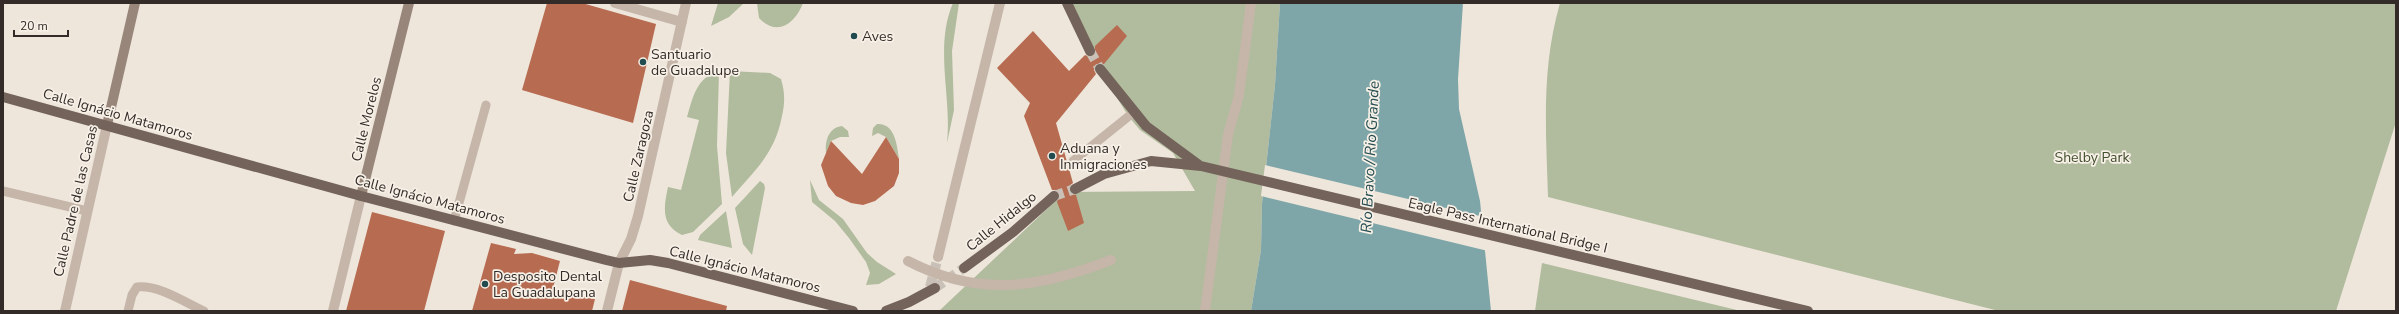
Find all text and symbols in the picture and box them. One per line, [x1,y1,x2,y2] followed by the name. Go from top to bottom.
[14,12,68,38] scale bar
[20,18,48,34] text: 20 m
[862,27,893,46] place label: Aves
[849,31,859,41] marker: Aves
[651,45,739,80] place label: Santuario de Guadalupe
[638,57,648,67] marker: Santuario de Guadalupe
[347,75,386,163] street label: Calle Morelos
[1356,81,1384,233] water label: Río Bravo / Rio Grande
[41,84,195,145] street label: Calle Ignácio Matamoros
[619,108,658,204] street label: Calle Zaragoza
[49,123,102,279] street label: Calle Padre de las Casas
[1060,139,1147,174] place label: Aduana y Inmigraciones
[2055,148,2130,167] park label: Shelby Park
[1047,151,1057,161] marker: Aduana y Inmigraciones
[353,170,507,229] street label: Calle Ignácio Matamoros
[962,187,1041,256] street label: Calle Hidalgo
[1406,193,1609,258] street label: Eagle Pass International Bridge I
[667,242,823,298] street label: Calle Ignácio Matamoros
[493,267,603,302] place label: Desposito Dental La Guadalupana
[480,279,490,289] marker: Desposito Dental La Guadalupana

